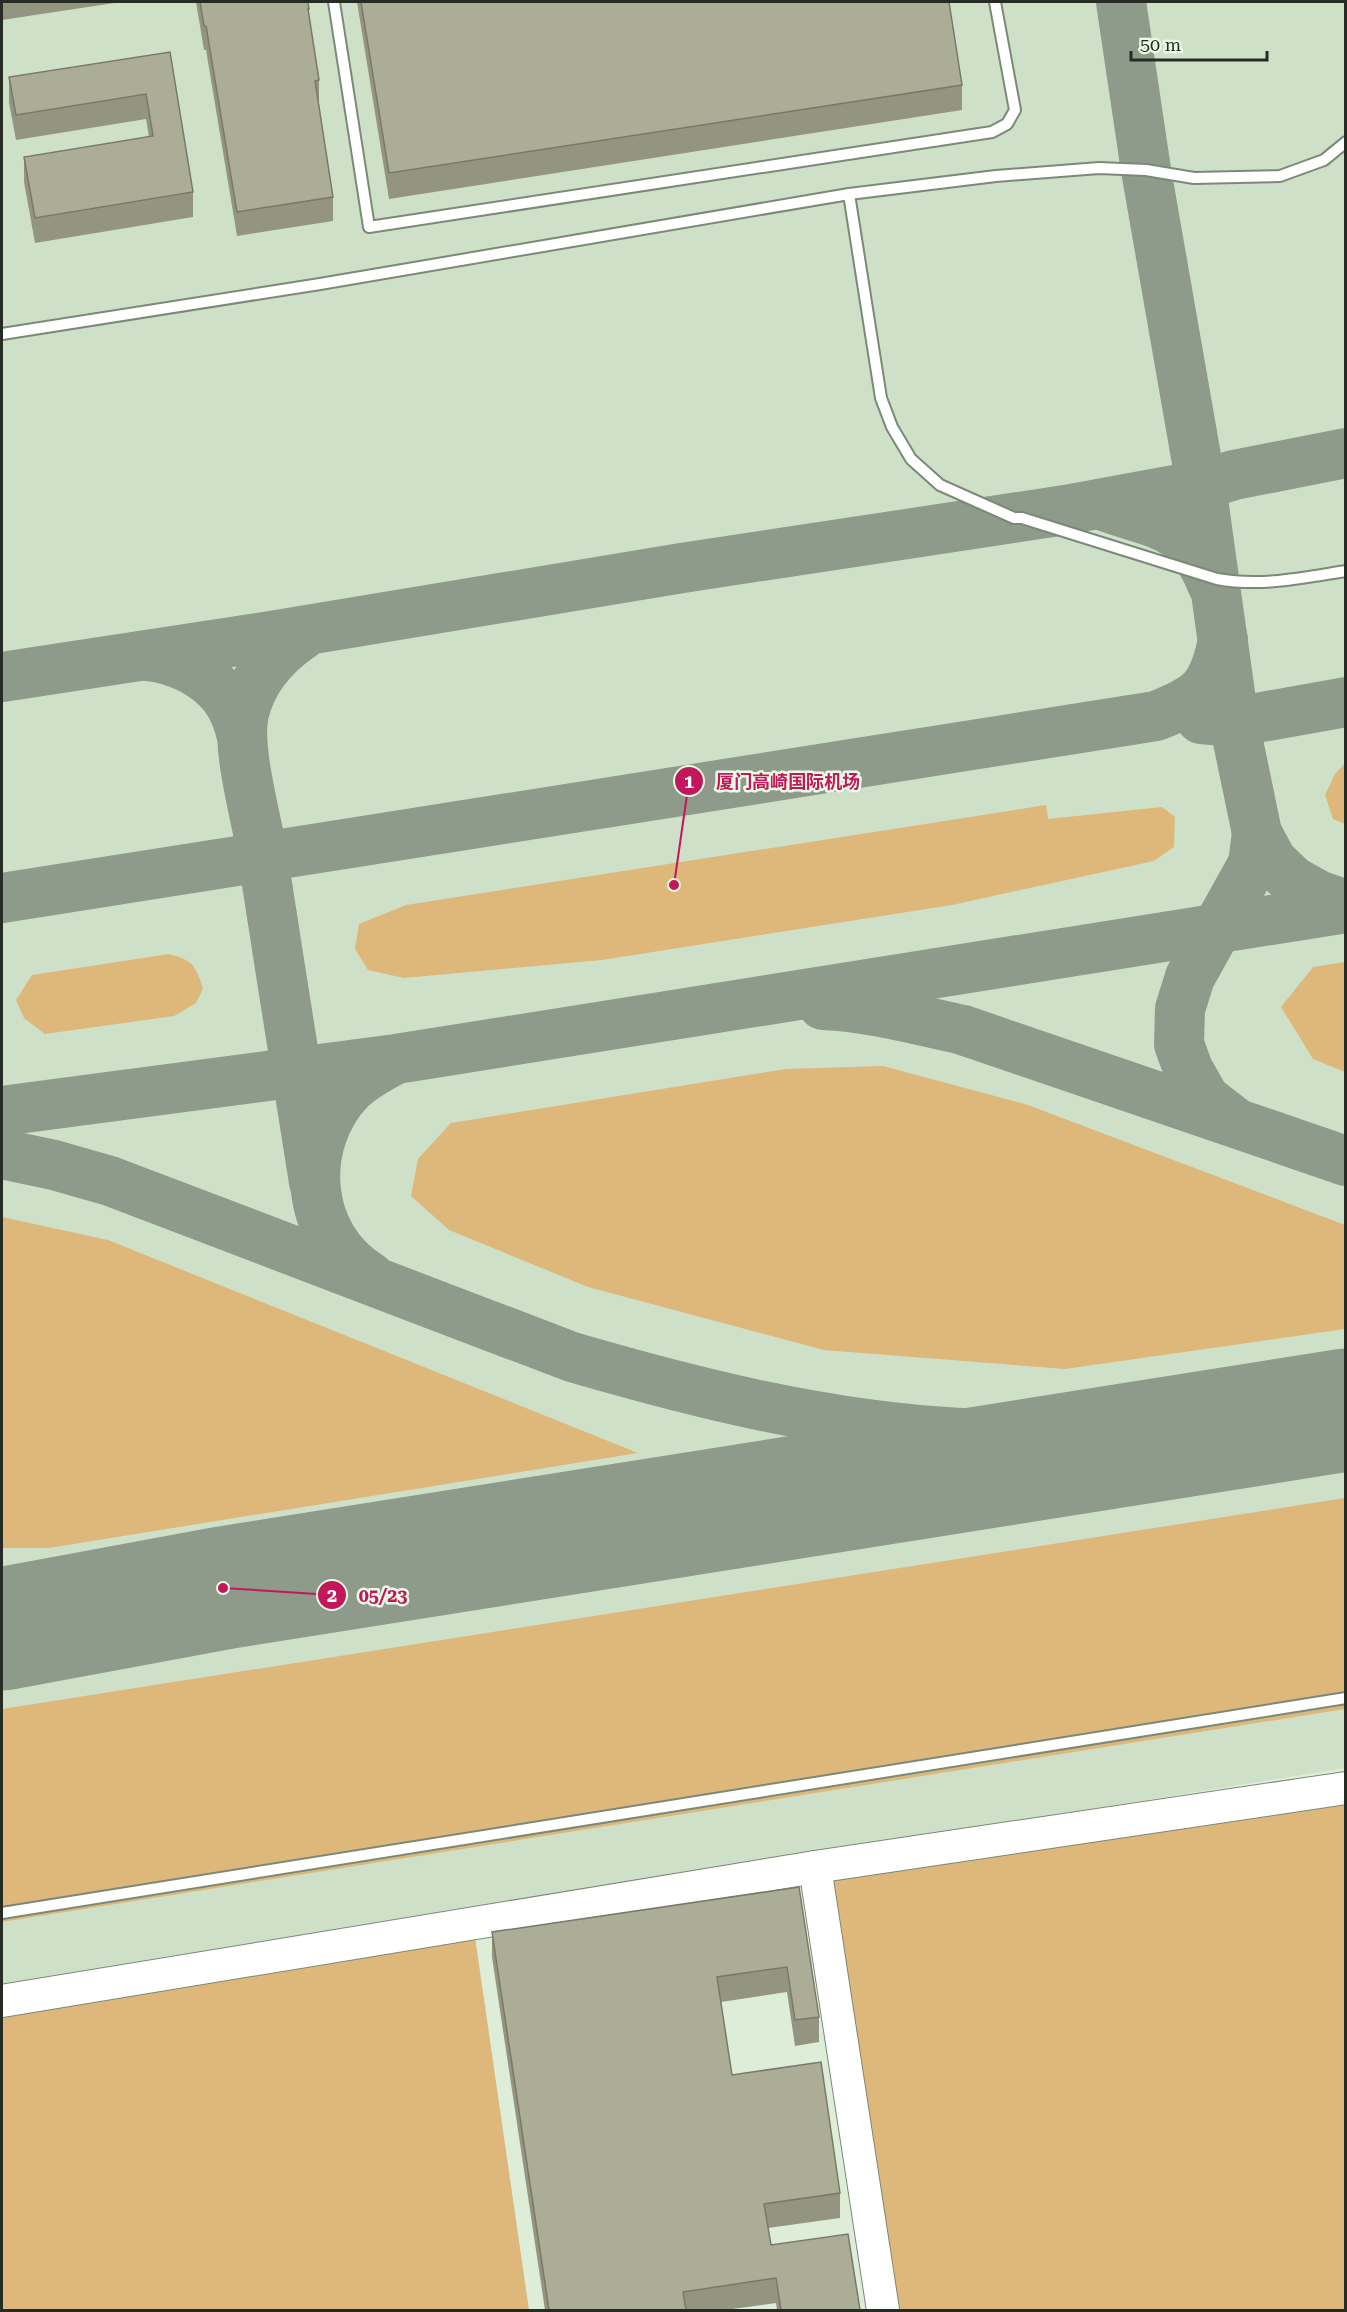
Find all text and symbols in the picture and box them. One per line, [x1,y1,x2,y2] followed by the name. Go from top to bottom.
[1131,24,1268,62] scale bar
[1140,34,1181,55] text: 50 m
[674,763,872,799] callout: 厦门高崎国际机场
[684,771,694,792] text: 1
[716,771,860,792] text: 厦门高崎国际机场
[317,1577,420,1613] callout: 05/23
[327,1585,337,1606] text: 2
[359,1585,407,1606] text: 05/23

